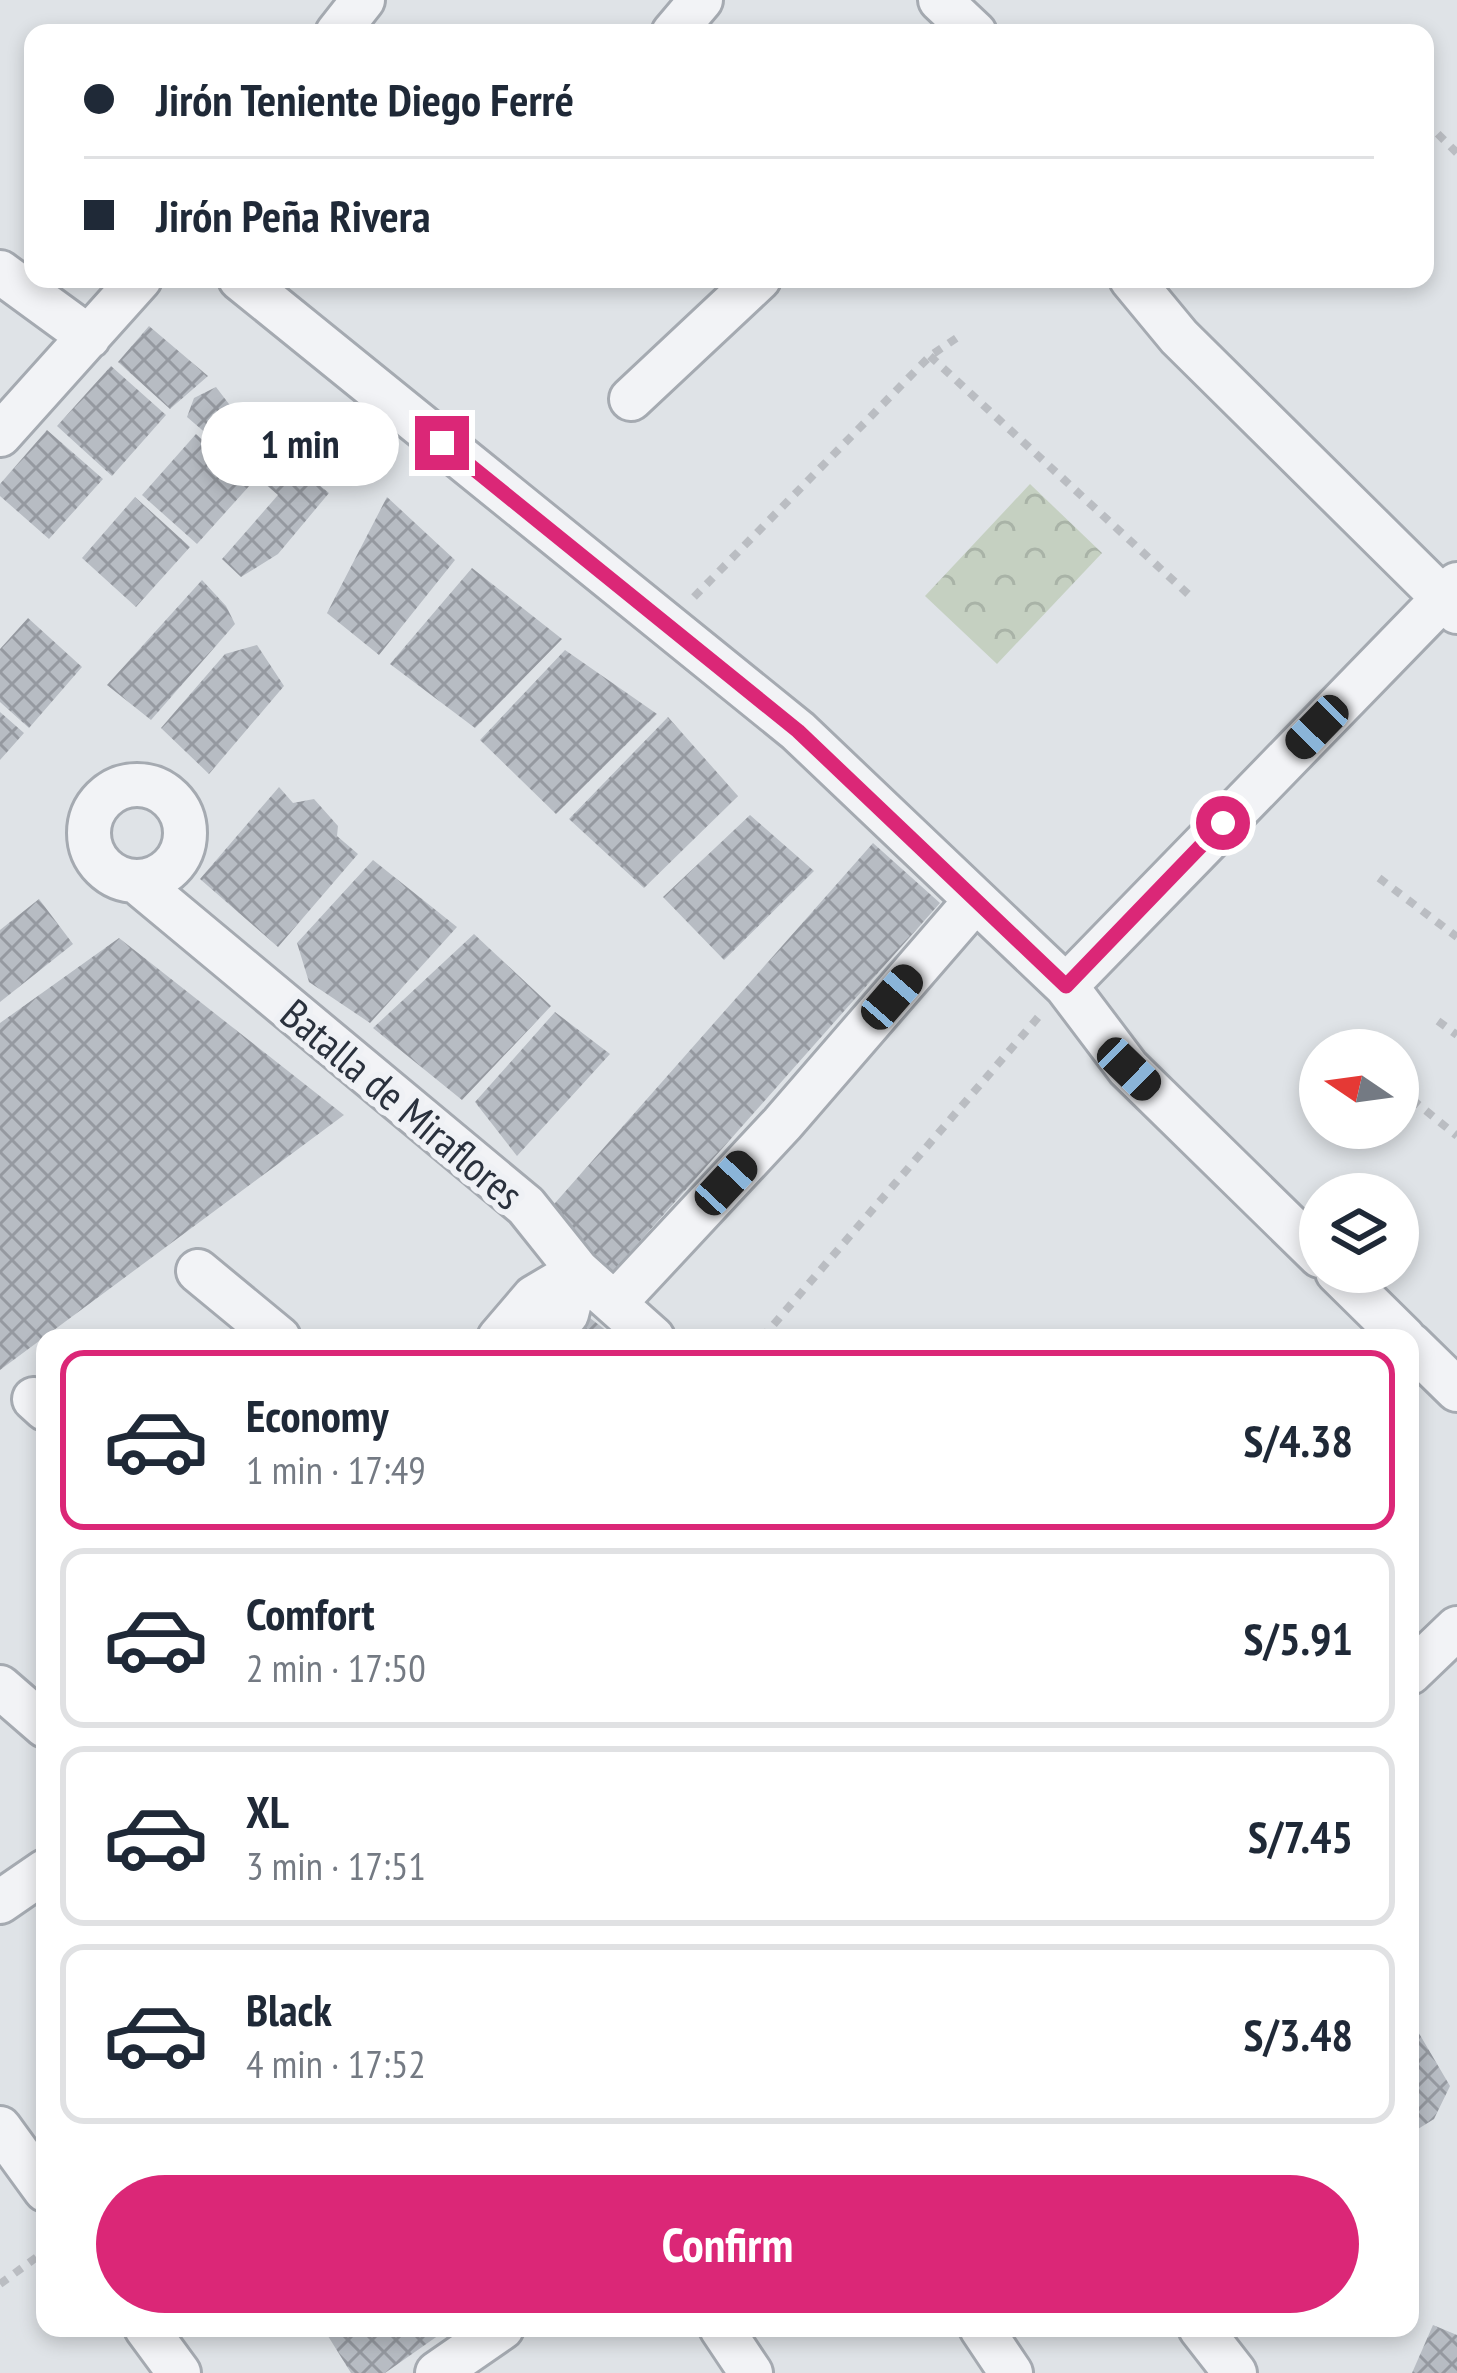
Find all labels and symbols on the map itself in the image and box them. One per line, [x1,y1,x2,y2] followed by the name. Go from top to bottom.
[202,401,400,485] callout: 1 min
[415,416,469,470] route end
[1279,689,1355,765] car
[1196,796,1250,850] route start
[855,958,929,1036] car
[270,986,535,1221] street label: Batalla de Miraflores
[1299,1029,1419,1149] north arrow
[1091,1031,1167,1107] car
[688,1144,764,1222] car

